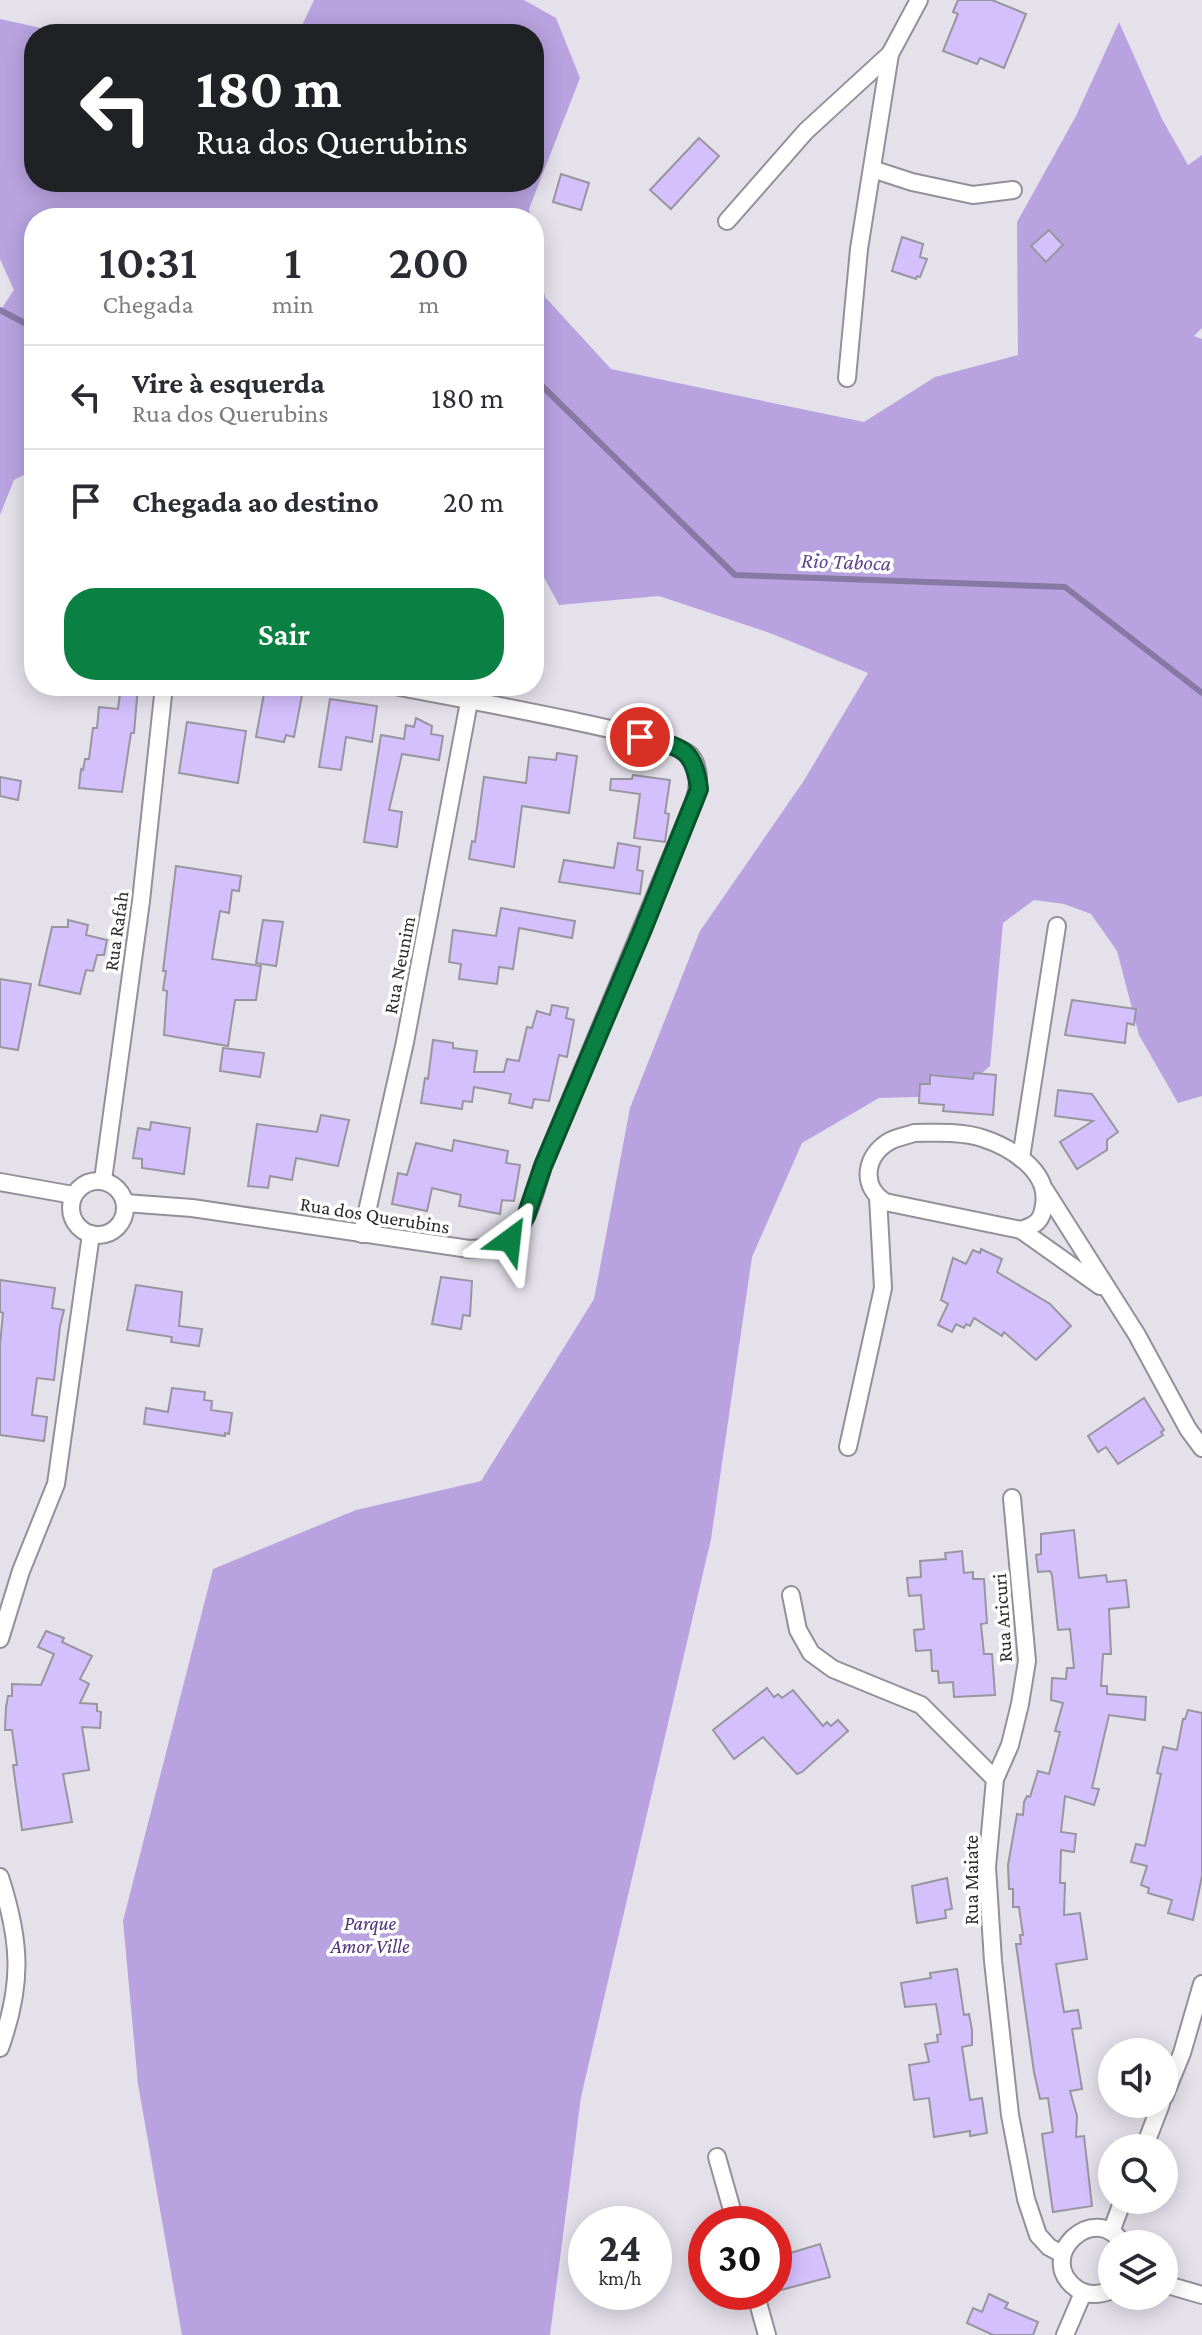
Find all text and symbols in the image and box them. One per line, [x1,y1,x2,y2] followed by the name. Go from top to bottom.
[64,56,168,160] icon: left
[196,57,342,119] text: 180 m
[196,122,468,162] text: Rua dos Querubins
[99,235,197,288] text: 10:31
[284,235,301,288] text: 1
[389,235,469,288] text: 200
[103,290,194,319] text: Chegada
[272,290,314,319] text: min
[418,290,439,319] text: m
[132,366,325,399] text: Vire à esquerda
[64,375,108,419] icon: left
[431,381,504,414] text: 180 m
[132,399,328,428] text: Rua dos Querubins
[64,479,108,523] icon: arrive
[132,485,379,518] text: Chegada ao destino
[443,485,504,518] text: 20 m
[801,547,891,576] water label: Rio Taboca
[64,588,504,680] button: Sair
[606,703,674,771] pin
[618,715,662,759] icon: arrive
[99,889,133,972] street label: Rua Rafah
[379,914,419,1016] street label: Rua Neunim
[299,1192,451,1238] street label: Rua dos Querubins
[468,1198,552,1282] position arrow
[988,1573,1016,1663] street label: Rua Aricuri
[960,1835,982,1925] street label: Rua Maiate
[329,1912,410,1957] park label: Parque Amor Ville
[1098,2038,1178,2310] map controls
[1098,2038,1178,2118] button: sound
[1098,2134,1178,2214] button: search
[688,2206,792,2310] speed limit sign: 30
[599,2225,641,2270] text: 24
[1098,2230,1178,2310] button: layers
[598,2267,642,2289] text: km/h

